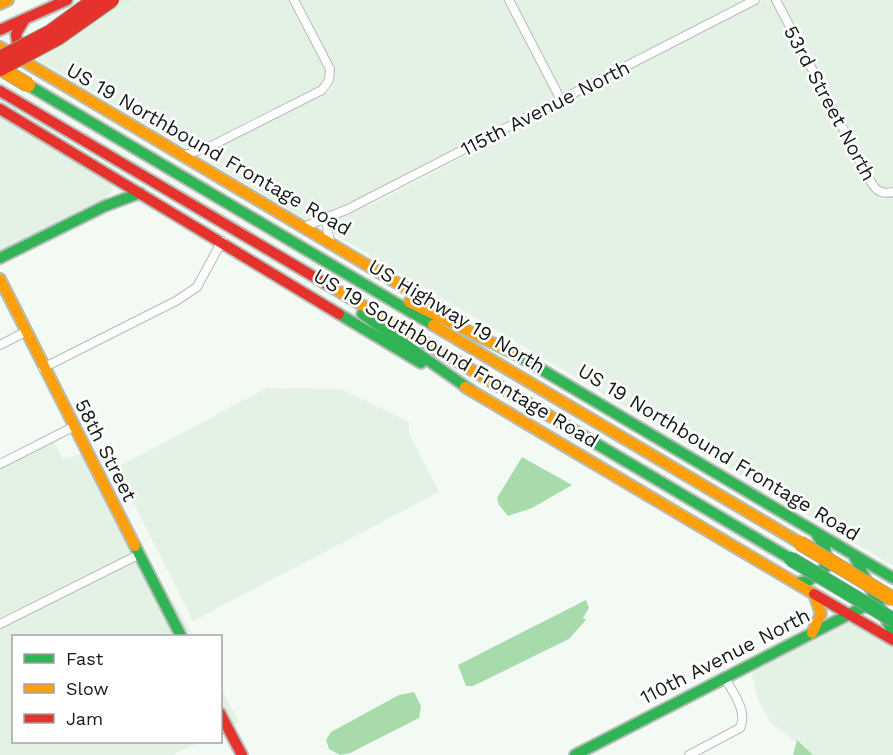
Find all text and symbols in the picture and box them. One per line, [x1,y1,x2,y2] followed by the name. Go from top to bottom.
[779,21,881,185] street label: 53rd Street North
[457,55,633,161] street label: 115th Avenue North
[62,57,356,241] street label: US 19 Northbound Frontage Road
[364,254,550,378] street label: US Highway 19 North
[309,263,603,453] street label: US 19 Southbound Frontage Road
[574,358,864,546] street label: US 19 Northbound Frontage Road
[70,395,142,506] street label: 58th Street
[636,603,814,709] street label: 110th Avenue North
[12,635,222,743] legend
[66,648,104,669] text: Fast
[66,678,109,699] text: Slow
[66,708,103,729] text: Jam

